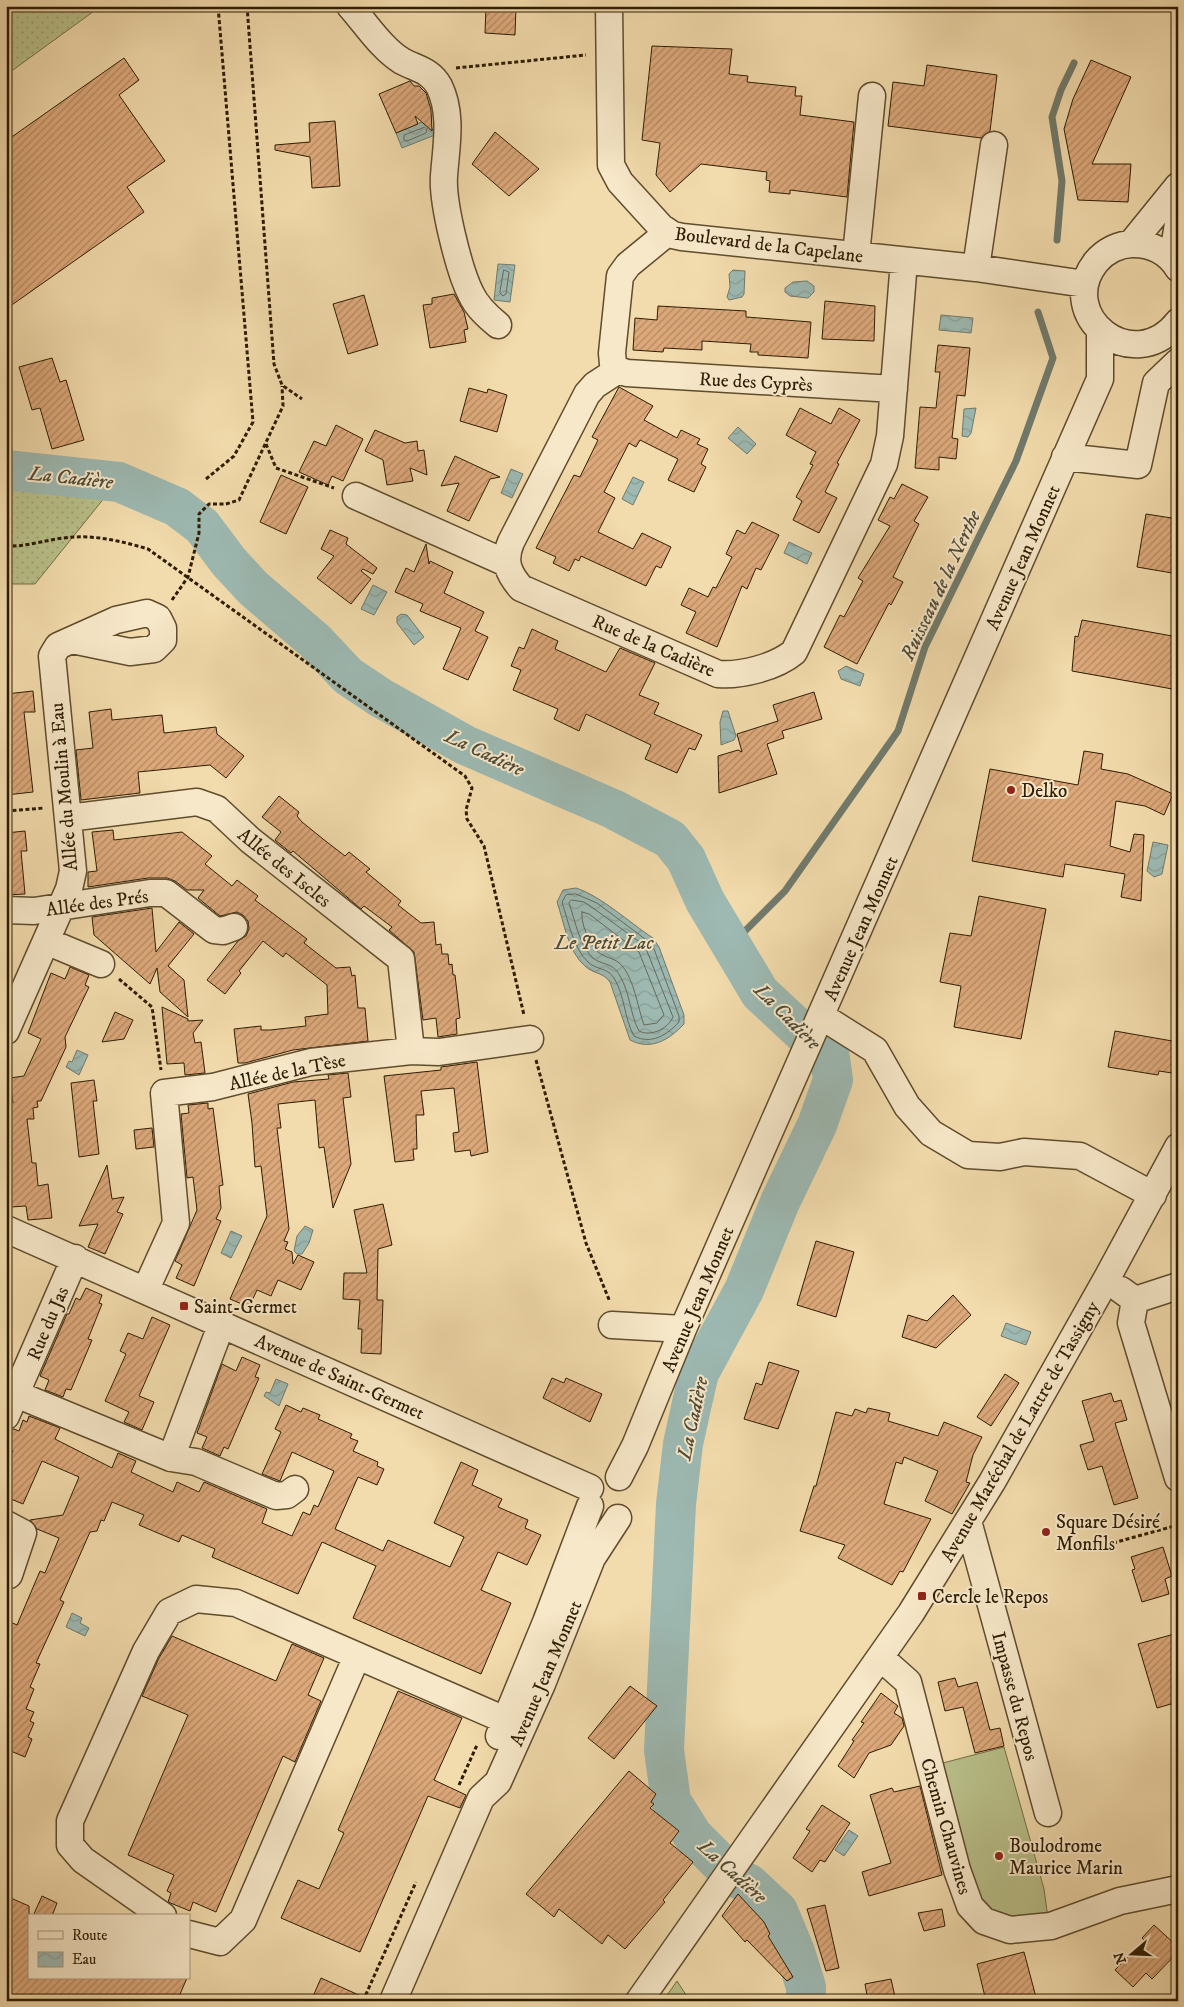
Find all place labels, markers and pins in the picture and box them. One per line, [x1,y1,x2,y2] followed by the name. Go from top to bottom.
[1021,780,1067,803] place label: Delko
[1005,784,1017,796] marker: Delko
[194,1296,297,1319] place label: Saint-Germet
[178,1300,190,1312] marker: Saint-Germet
[1056,1511,1160,1556] place label: Square Désiré Monfils
[1040,1526,1052,1538] marker: Square Désiré Monfils
[932,1586,1048,1609] place label: Cercle le Repos
[916,1590,928,1602] marker: Cercle le Repos
[1009,1835,1123,1880] place label: Boulodrome Maurice Marin
[993,1850,1005,1862] marker: Boulodrome Maurice Marin

